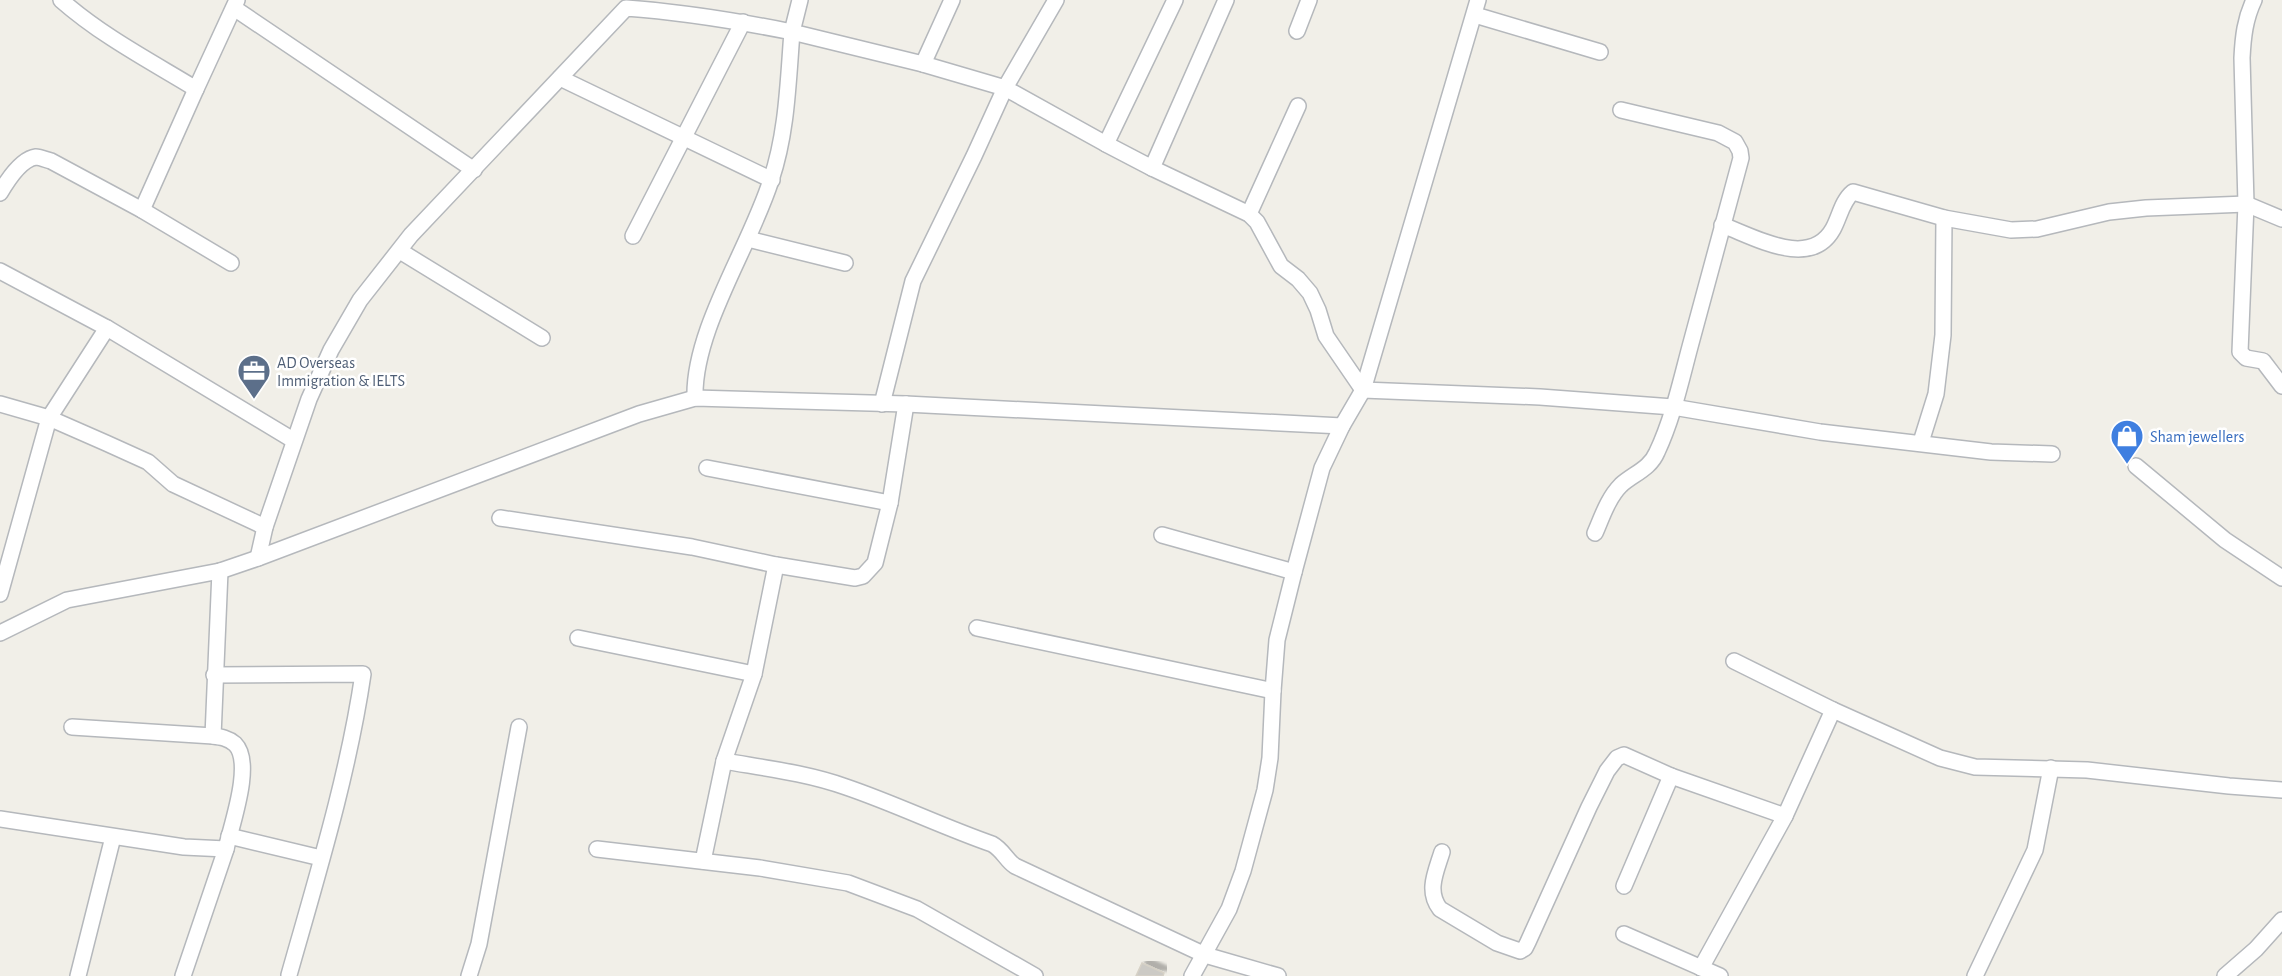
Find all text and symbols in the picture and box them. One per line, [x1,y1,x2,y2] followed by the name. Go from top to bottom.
[236,353,272,400] office icon: AD Overseas Immigration & IELTS
[277,355,405,389] place label: AD Overseas Immigration & IELTS
[2109,418,2145,465] shop icon: Sham jewellers
[2150,429,2244,446] place label: Sham jewellers

